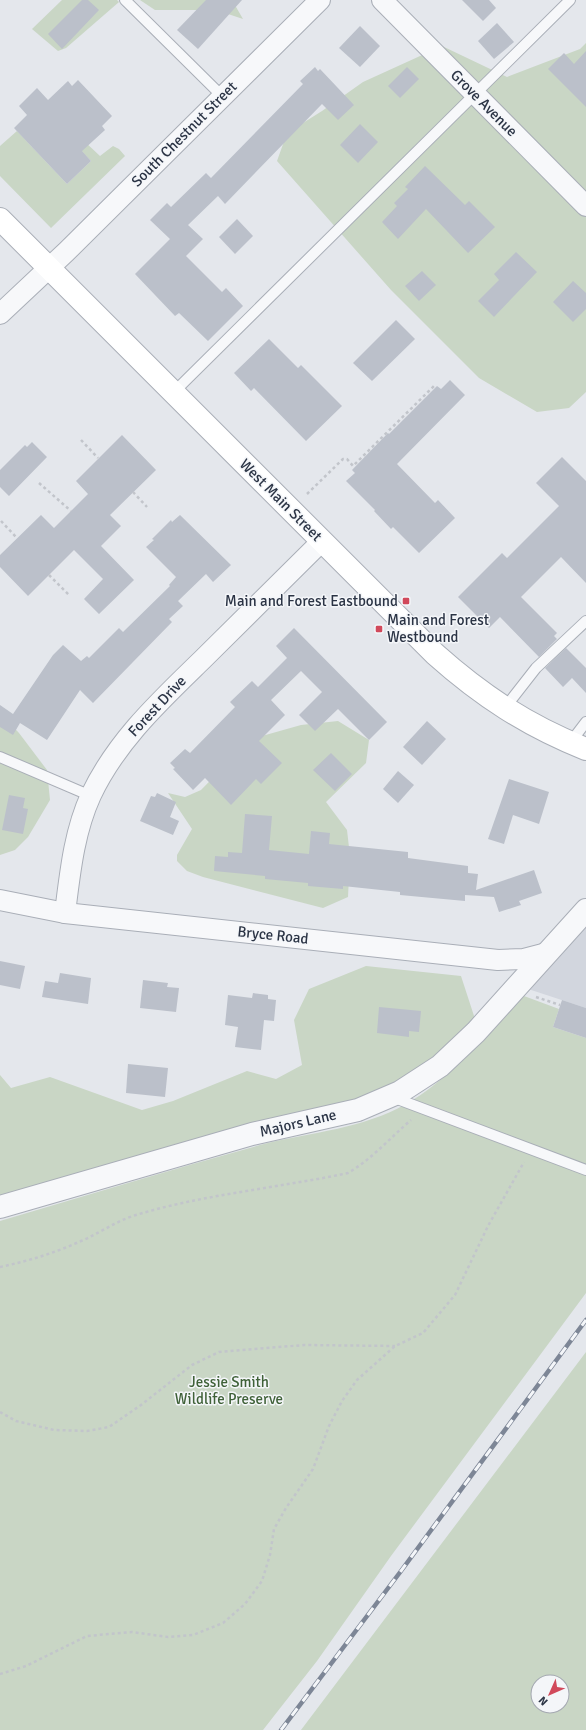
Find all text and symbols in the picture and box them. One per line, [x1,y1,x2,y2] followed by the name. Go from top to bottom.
[447,66,521,140] street label: Grove Avenue
[128,78,240,190] street label: South Chestnut Street
[236,455,326,545] street label: West Main Street
[225,592,398,610] place label: Main and Forest Eastbound
[401,596,411,606] marker: Main and Forest Eastbound
[387,611,489,646] place label: Main and Forest Westbound
[374,624,384,634] marker: Main and Forest Westbound
[124,672,190,740] street label: Forest Drive
[237,922,310,948] street label: Bryce Road
[258,1105,338,1141] street label: Majors Lane
[175,1373,283,1408] park label: Jessie Smith Wildlife Preserve
[530,1674,570,1714] north arrow
[536,1693,551,1708] text: N

